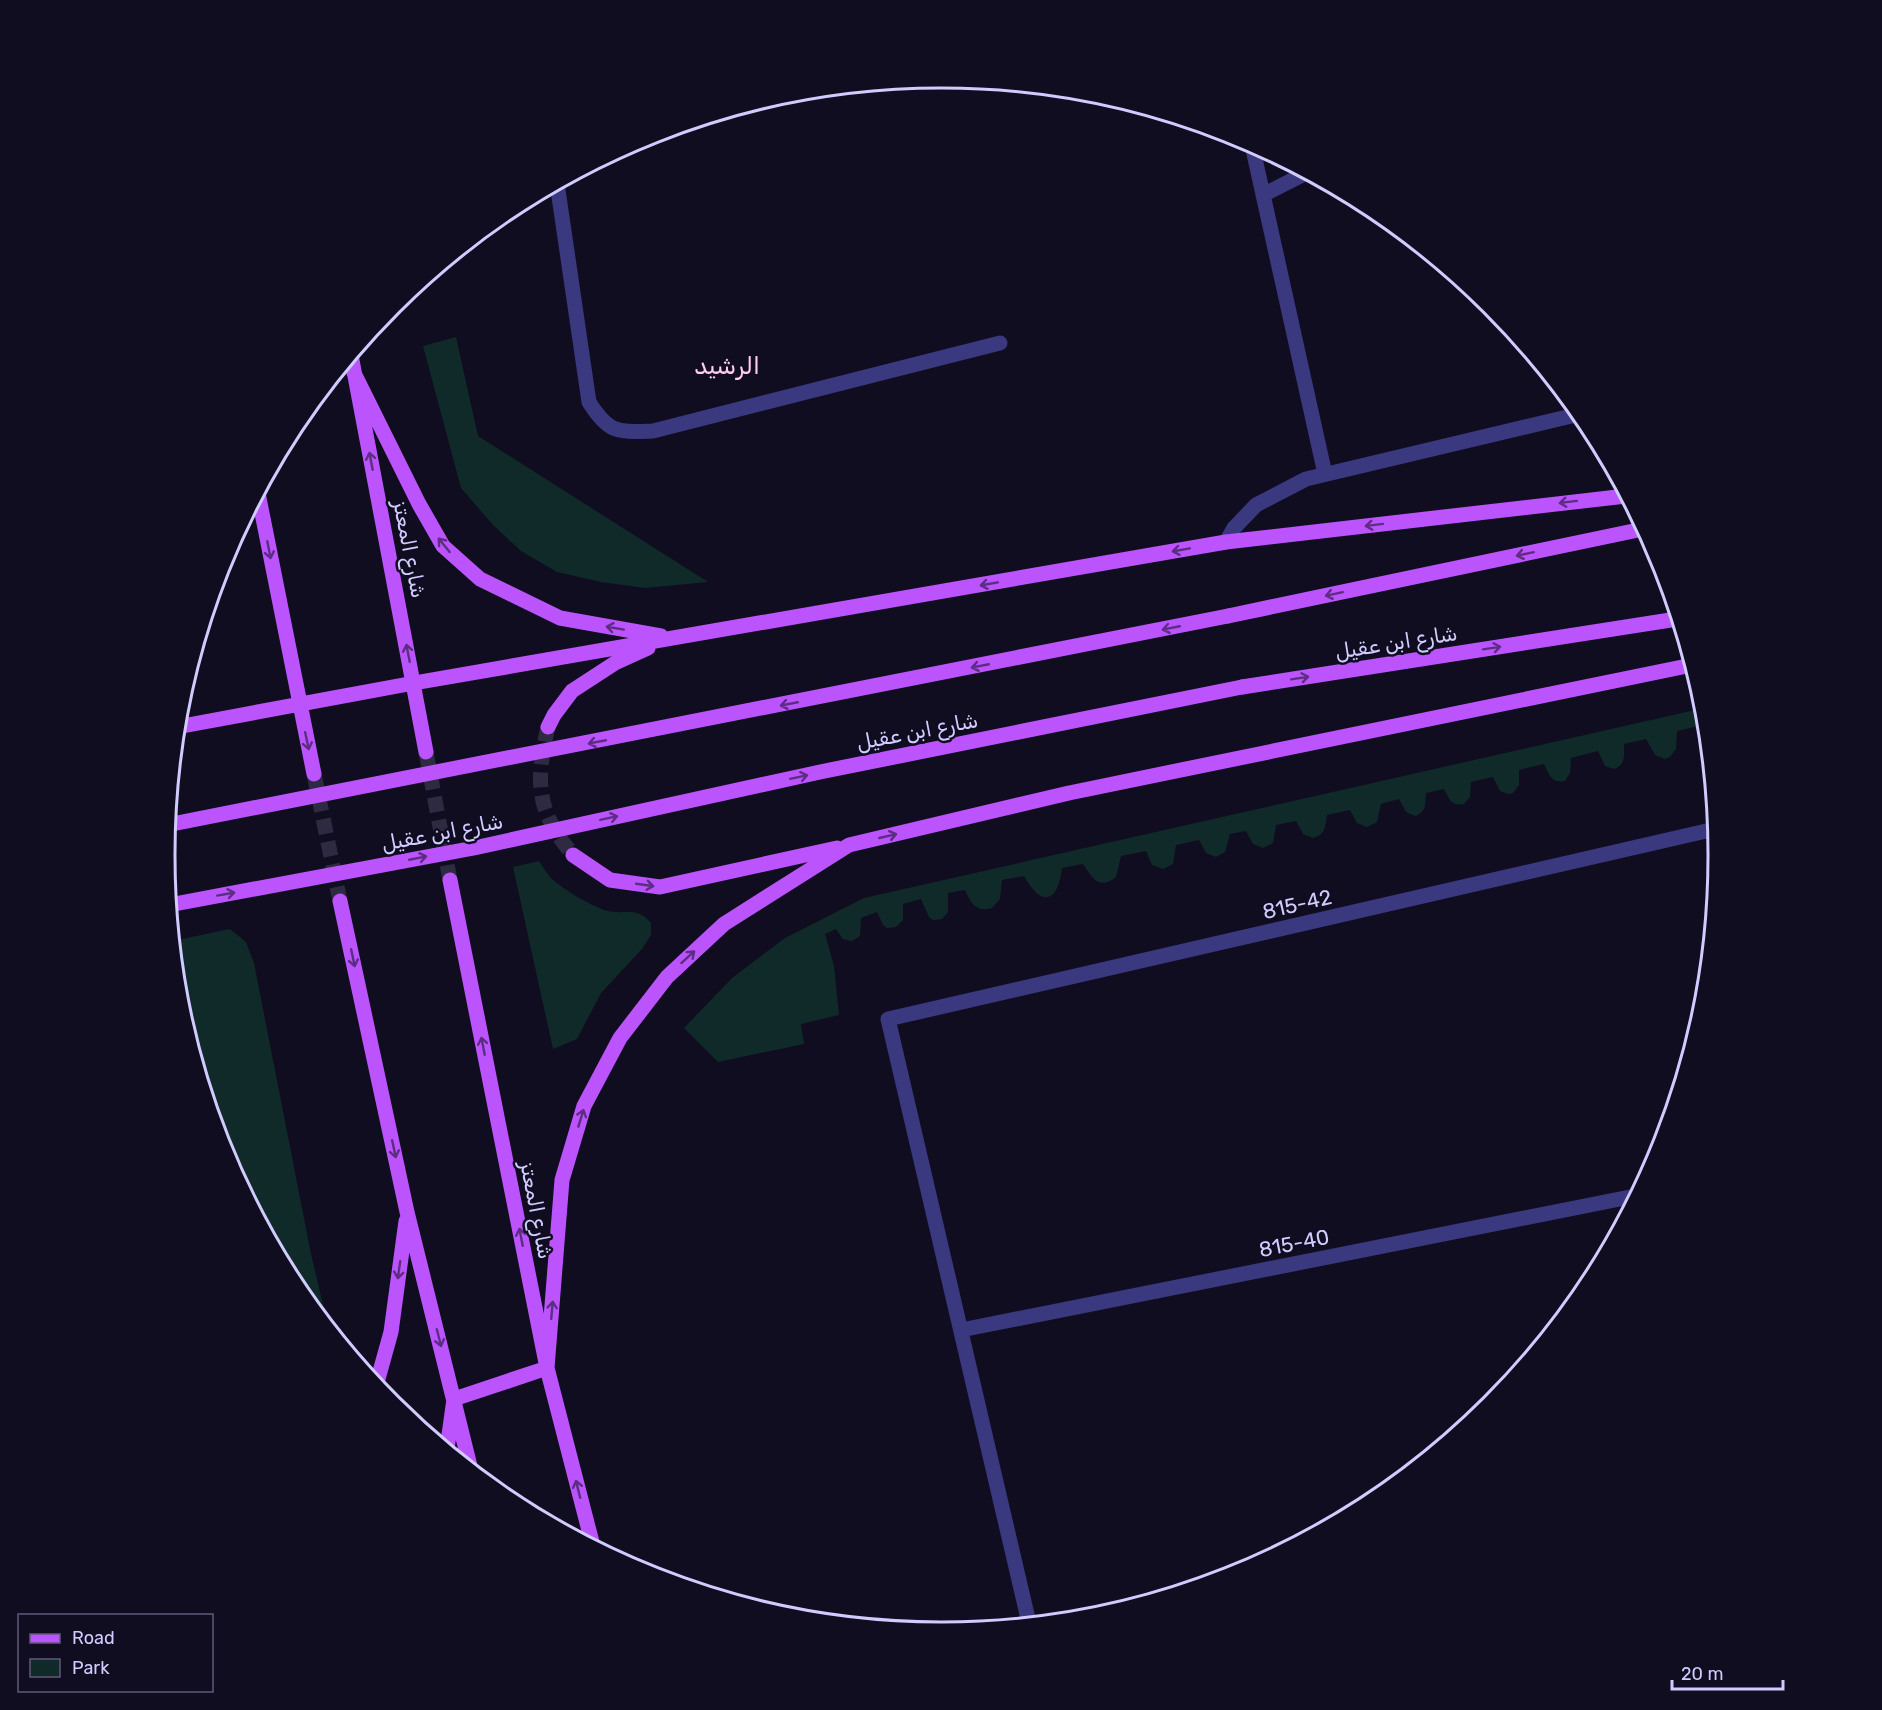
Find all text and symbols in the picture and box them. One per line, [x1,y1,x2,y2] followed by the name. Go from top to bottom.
[694,352,760,380] district label: الرشيد
[365,452,376,472] one-way arrow
[386,496,432,600] street label: شارع المعتز
[1558,497,1578,508] one-way arrow
[1365,520,1385,531] one-way arrow
[438,537,451,553] one-way arrow
[264,540,275,559] one-way arrow
[1172,545,1191,556] one-way arrow
[1515,549,1535,560] one-way arrow
[980,579,999,590] one-way arrow
[1325,589,1344,600] one-way arrow
[1333,620,1459,666] street label: شارع ابن عقيل
[606,622,626,633] one-way arrow
[1162,623,1181,634] one-way arrow
[1482,642,1502,653] one-way arrow
[402,643,413,663] one-way arrow
[971,661,990,672] one-way arrow
[1289,672,1309,683] one-way arrow
[779,699,799,710] one-way arrow
[854,707,980,757] street label: شارع ابن عقيل
[302,731,313,751] one-way arrow
[588,737,608,748] one-way arrow
[789,771,809,782] one-way arrow
[379,808,505,858] street label: شارع ابن عقيل
[599,812,618,823] one-way arrow
[879,829,898,841] one-way arrow
[408,852,427,863] one-way arrow
[634,880,654,891] one-way arrow
[1260,884,1334,924] street label: 815-42
[216,888,236,899] one-way arrow
[347,948,359,967] one-way arrow
[680,950,695,964] one-way arrow
[477,1037,488,1056] one-way arrow
[576,1109,587,1128] one-way arrow
[389,1138,400,1158] one-way arrow
[513,1157,559,1261] street label: شارع المعتز
[1257,1224,1331,1262] street label: 815-40
[515,1228,526,1248] one-way arrow
[394,1260,405,1279] one-way arrow
[547,1300,558,1320] one-way arrow
[433,1329,445,1348] one-way arrow
[572,1480,584,1499] one-way arrow
[18,1614,213,1692] legend
[72,1627,115,1649] text: Road
[1672,1653,1783,1691] scale bar
[72,1657,110,1679] text: Park
[1681,1663,1723,1685] text: 20 m

